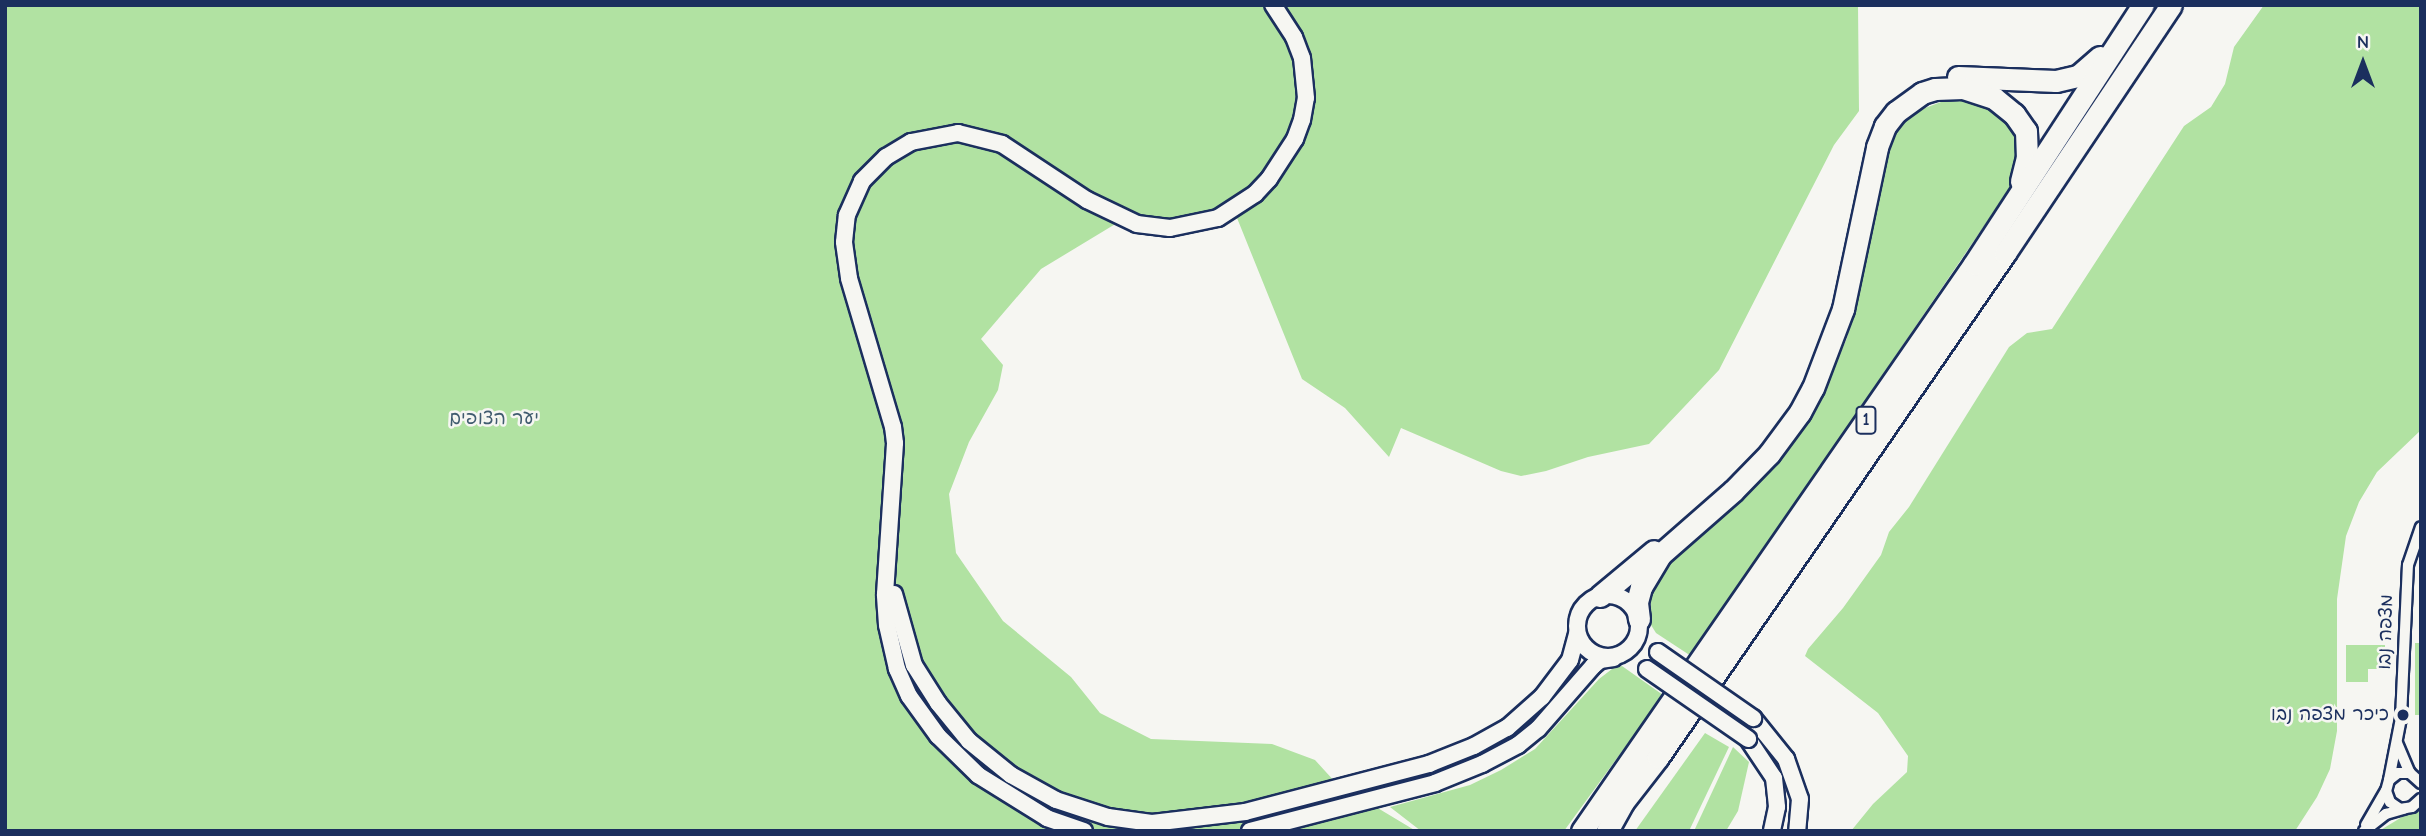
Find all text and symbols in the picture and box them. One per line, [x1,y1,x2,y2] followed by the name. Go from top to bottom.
[2328,28,2398,98] north arrow
[2357,31,2369,53] text: N
[1854,406,1878,434] road number: 1
[449,408,539,430] park label: יער הצופים
[2373,594,2399,670] street label: מצפה נבו
[2271,704,2389,726] place label: כיכר מצפה נבו
[2395,707,2411,723] marker: כיכר מצפה נבו

